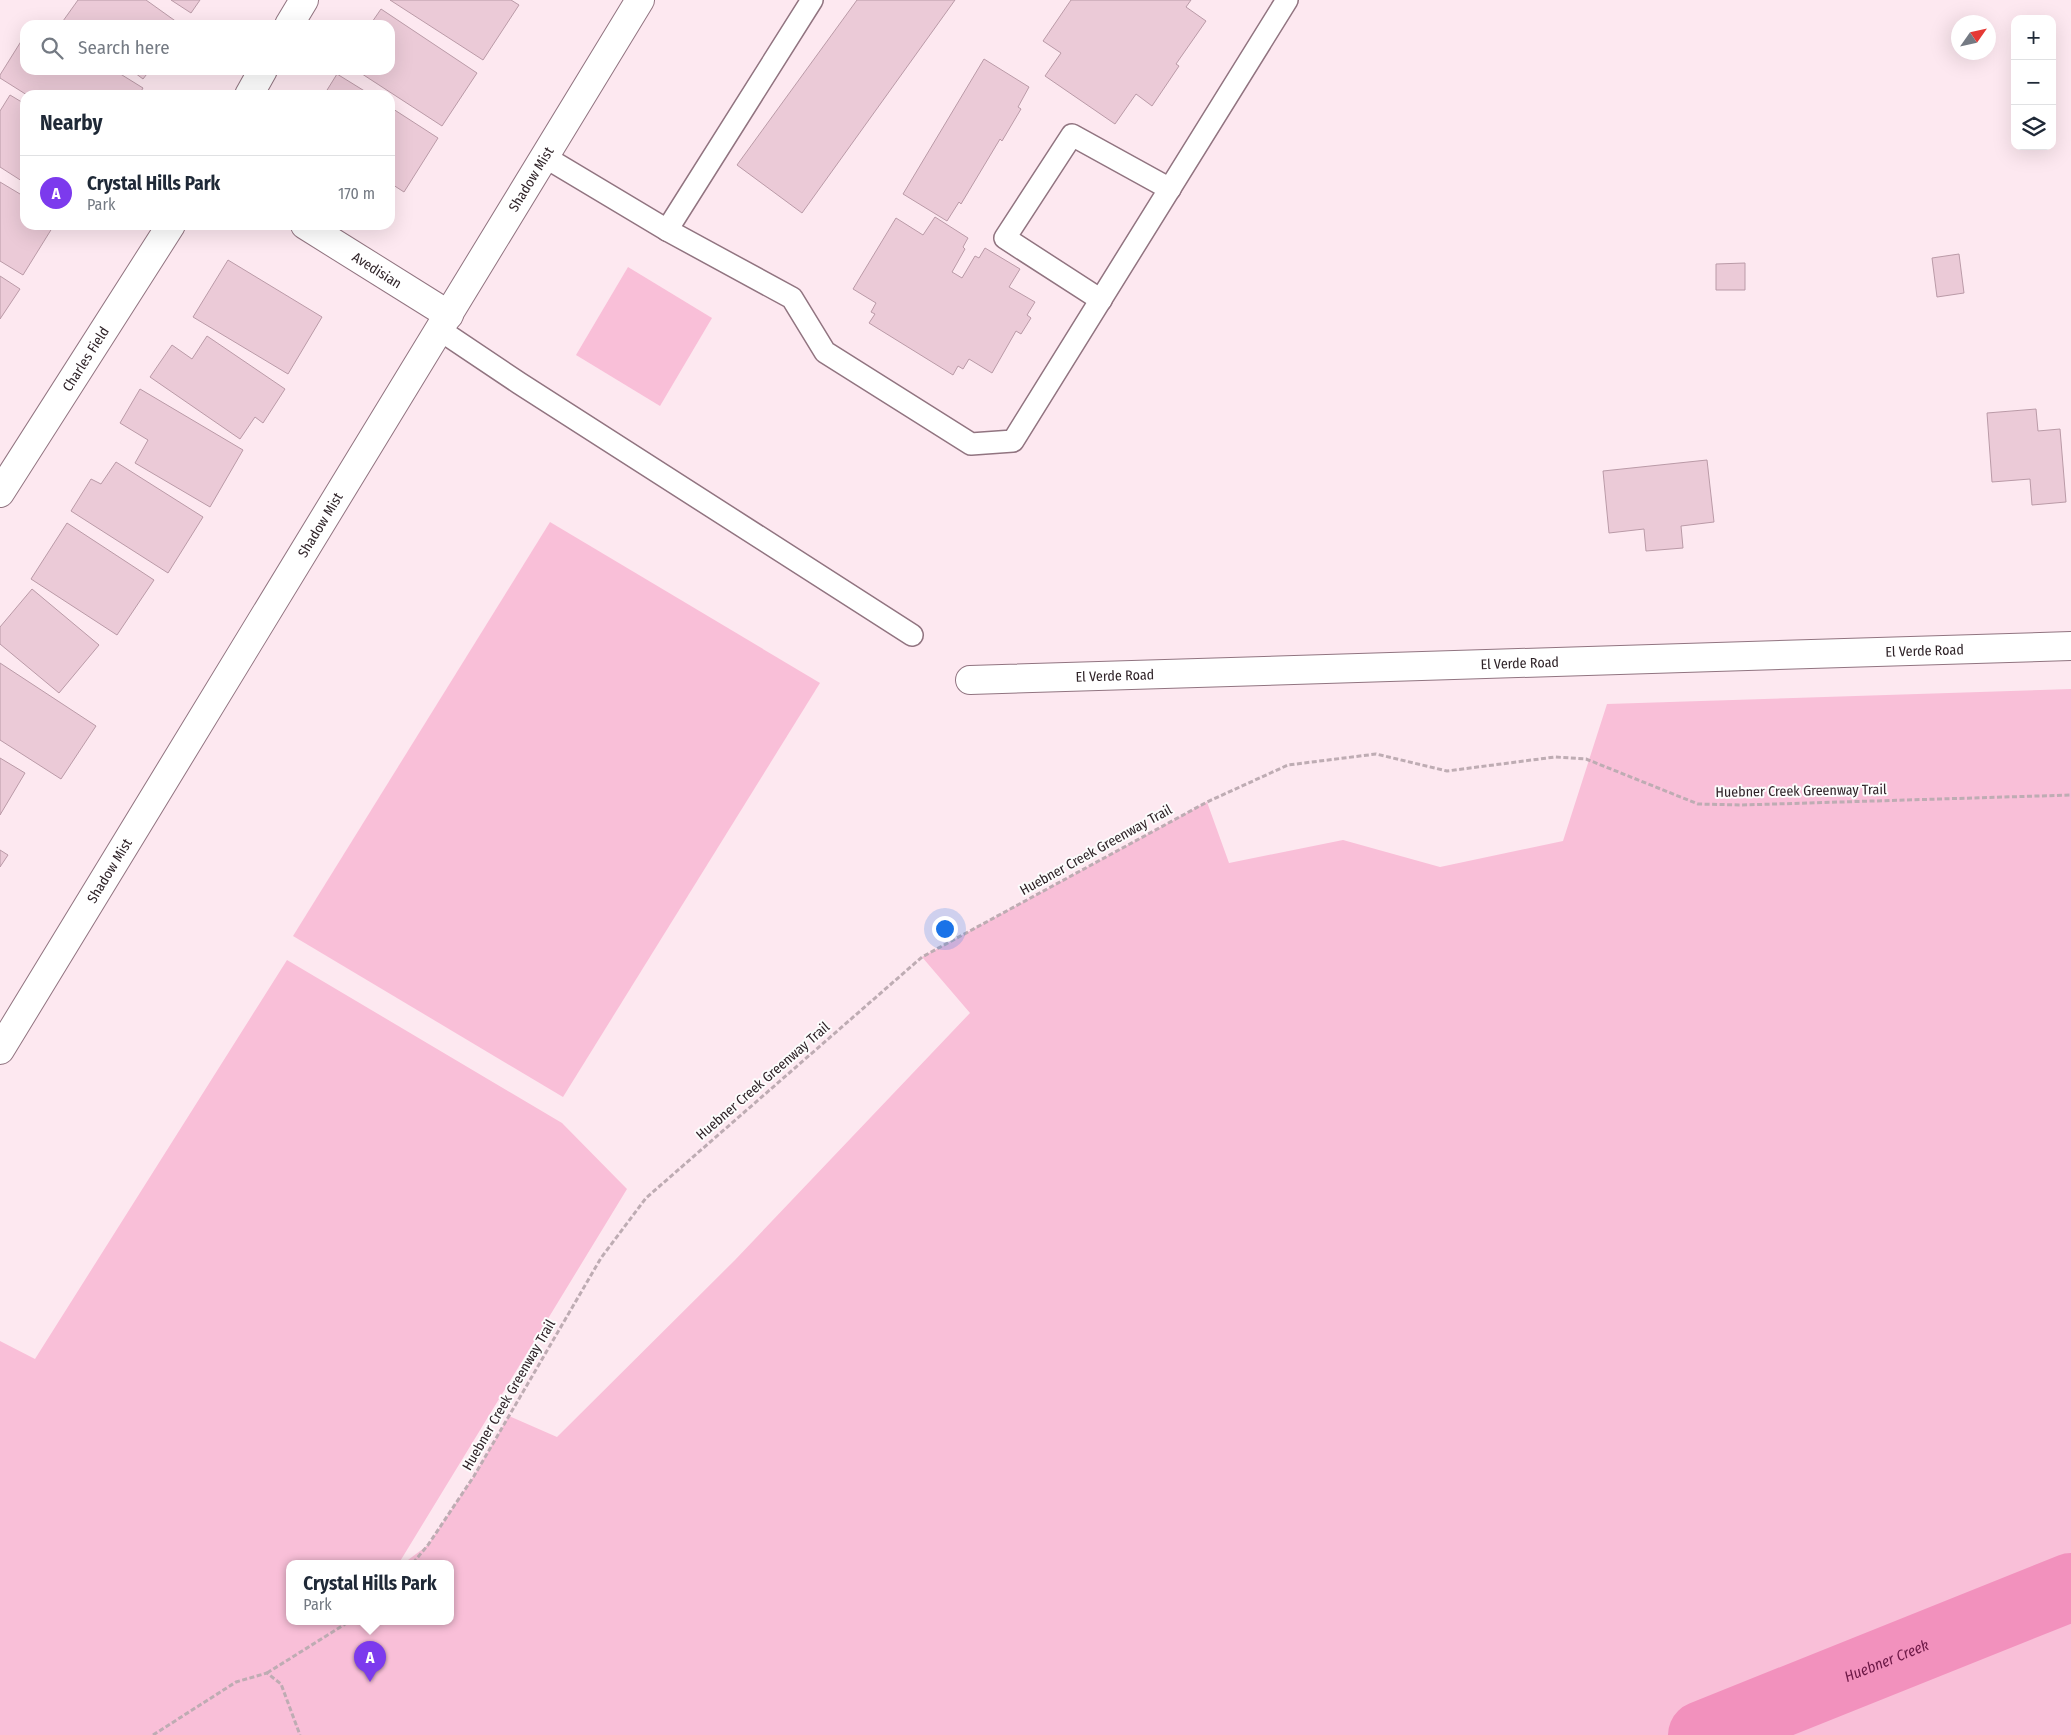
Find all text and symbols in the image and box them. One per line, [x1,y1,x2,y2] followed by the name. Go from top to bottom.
[1951,15,1996,60] north arrow
[2011,15,2056,150] map controls
[2011,15,2056,60] button: +
[20,20,395,75] search box
[38,34,66,62] icon: search
[78,36,170,59] text: Search here
[2011,60,2056,105] button: −
[2011,105,2056,150] button: layers
[40,110,102,136] text: Nearby
[505,143,557,214] street label: Shadow Mist
[87,172,220,195] text: Crystal Hills Park
[52,184,60,203] text: A
[338,184,375,203] text: 170 m
[87,195,115,214] text: Park
[349,248,405,292] street label: Avedisian
[59,324,112,394] street label: Charles Field
[294,489,346,560] street label: Shadow Mist
[1885,641,1964,660] street label: El Verde Road
[1480,653,1559,673] street label: El Verde Road
[1075,666,1154,685] street label: El Verde Road
[1715,781,1887,801] street label: Huebner Creek Greenway Trail
[1017,801,1175,899] street label: Huebner Creek Greenway Trail
[83,835,136,906] street label: Shadow Mist
[932,916,958,942] your location
[693,1018,833,1144] street label: Huebner Creek Greenway Trail
[459,1316,559,1473] street label: Huebner Creek Greenway Trail
[286,1560,454,1625] popup
[303,1572,437,1595] text: Crystal Hills Park
[303,1595,332,1614] text: Park
[1842,1636,1932,1686] water label: Huebner Creek
[354,1641,386,1682] pin: A

